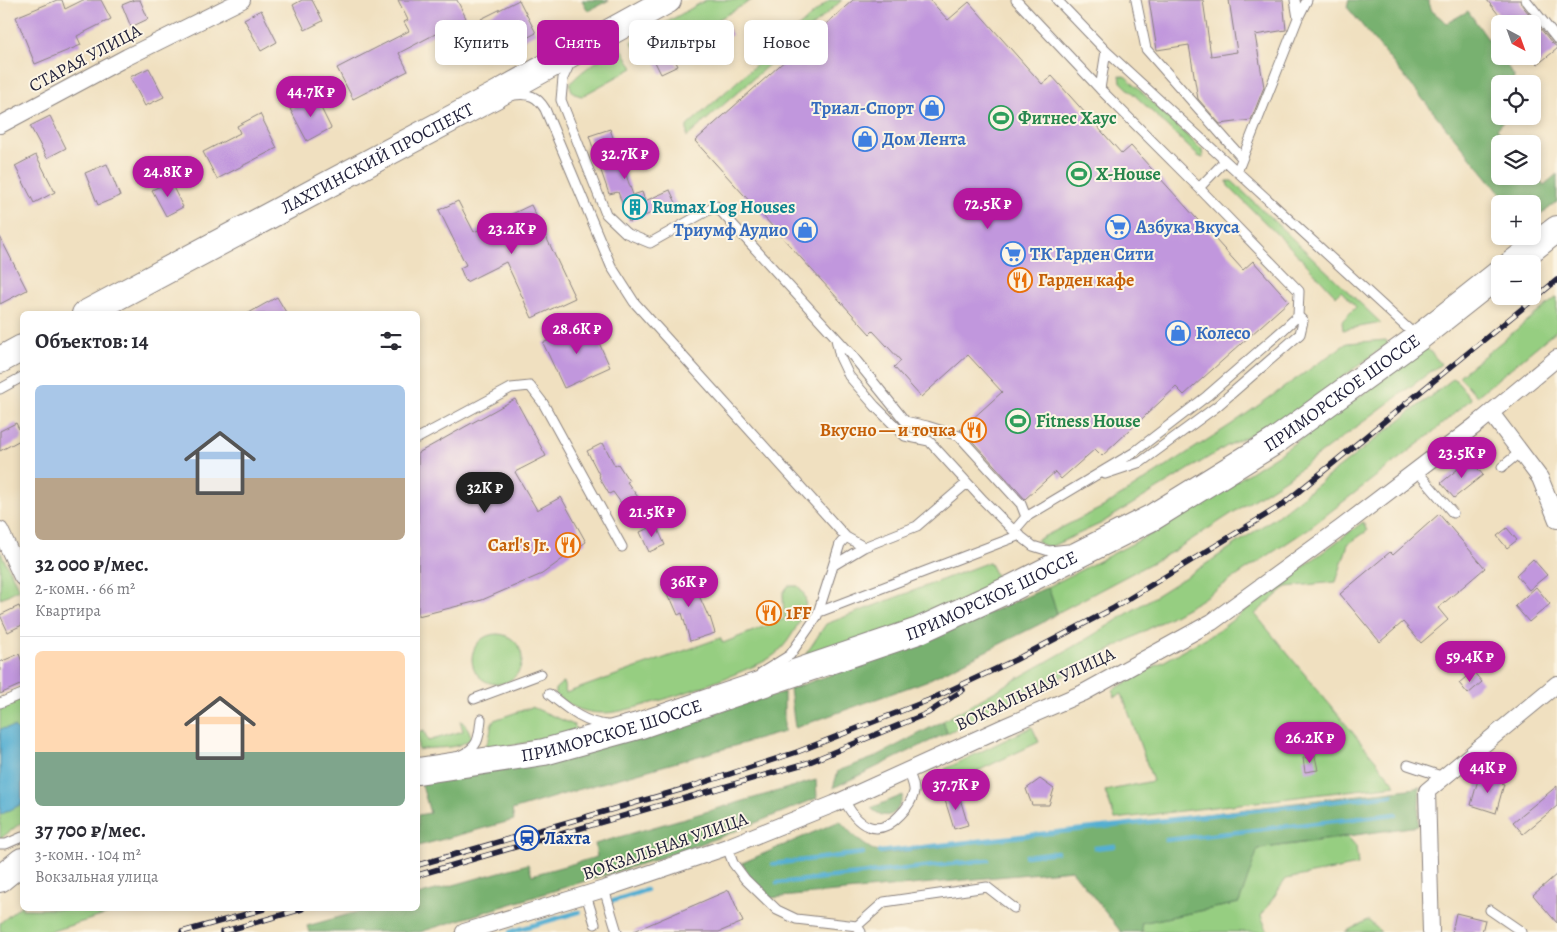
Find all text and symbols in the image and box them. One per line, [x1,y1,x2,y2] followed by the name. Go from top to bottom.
[1491,15,1541,65] north arrow
[1491,15,1541,305] map controls
[25,18,146,98] street label: СТАРАЯ УЛИЦА
[435,20,527,65] chip: Купить
[537,20,619,65] chip: Снять
[629,20,734,65] chip: Фильтры
[744,20,828,65] chip: Новое
[1491,75,1541,125] button: locate
[265,76,357,118] pin: 44.7K ₽
[287,81,335,103] text: 44.7K ₽
[919,95,945,121] shop icon: Триал-Спорт
[811,96,914,120] place label: Триал-Спорт
[276,97,478,220] street label: ЛАХТИНСКИЙ ПРОСПЕКТ
[988,105,1014,131] sports icon: Фитнес Хаус
[1018,106,1117,130] place label: Фитнес Хаус
[852,126,878,152] shop icon: Дом Лента
[882,127,967,151] place label: Дом Лента
[1491,135,1541,185] button: layers
[579,138,671,180] pin: 32.7K ₽
[601,143,649,165] text: 32.7K ₽
[122,156,214,198] pin: 24.8K ₽
[144,161,192,183] text: 24.8K ₽
[1066,161,1092,187] sports icon: X-House
[1096,162,1161,186] place label: X-House
[942,188,1034,230] pin: 72.5K ₽
[964,193,1012,215] text: 72.5K ₽
[622,194,648,220] building icon: Rumax Log Houses
[652,195,795,219] place label: Rumax Log Houses
[1491,195,1541,245] button: +
[466,212,558,255] pin: 23.2K ₽
[1105,214,1131,240] supermarket icon: Азбука Вкуса
[1135,215,1240,239] place label: Азбука Вкуса
[792,217,818,243] shop icon: Триумф Аудио
[488,218,536,240] text: 23.2K ₽
[673,218,788,242] place label: Триумф Аудио
[1000,241,1026,267] supermarket icon: ТК Гарден Сити
[1030,242,1154,266] place label: ТК Гарден Сити
[1491,255,1541,305] button: −
[1007,267,1033,293] restaurant icon: Гарден кафе
[1038,268,1134,292] place label: Гарден кафе
[531,312,623,355] pin: 28.6K ₽
[553,318,601,340] text: 28.6K ₽
[1165,320,1191,346] shop icon: Колесо
[1196,321,1251,345] place label: Колесо
[35,327,149,355] text: Объектов: 14
[377,327,405,355] icon: filters
[1259,328,1425,457] street label: ПРИМОРСКОЕ ШОССЕ
[1005,408,1031,434] sports icon: Fitness House
[1036,409,1141,433] place label: Fitness House
[961,417,987,443] restaurant icon: Вкусно — и точка
[175,418,265,508] icon: home
[820,418,956,442] place label: Вкусно — и точка
[1416,436,1508,479] pin: 23.5K ₽
[1438,442,1486,464] text: 23.5K ₽
[450,472,520,514] pin: 32K ₽
[467,477,503,499] text: 32K ₽
[606,496,698,538] pin: 21.5K ₽
[629,501,675,523] text: 21.5K ₽
[555,532,581,558] restaurant icon: Carl's Jr.
[488,533,550,557] place label: Carl's Jr.
[902,545,1081,646] street label: ПРИМОРСКОЕ ШОССЕ
[35,550,149,578] text: 32 000 ₽/мес.
[654,566,724,608] pin: 36K ₽
[671,571,707,593] text: 36K ₽
[35,578,135,600] text: 2-комн. · 66 m²
[35,600,101,622] text: Квартира
[756,600,782,626] restaurant icon: 1FF
[786,601,812,625] place label: 1FF
[1424,640,1516,683] pin: 59.4K ₽
[951,641,1119,737] street label: ВОКЗАЛЬНАЯ УЛИЦА
[1446,646,1494,668] text: 59.4K ₽
[175,683,265,773] icon: home
[519,693,705,767] street label: ПРИМОРСКОЕ ШОССЕ
[1264,722,1356,764] pin: 26.2K ₽
[1286,727,1334,749] text: 26.2K ₽
[1453,752,1523,794] pin: 44K ₽
[1470,757,1506,779] text: 44K ₽
[910,768,1002,811] pin: 37.7K ₽
[933,774,979,796] text: 37.7K ₽
[579,806,751,886] street label: ВОКЗАЛЬНАЯ УЛИЦА
[35,816,146,844] text: 37 700 ₽/мес.
[514,825,540,851] station icon: Лахта
[544,826,591,850] place label: Лахта
[35,844,141,866] text: 3-комн. · 104 m²
[35,866,158,888] text: Вокзальная улица

